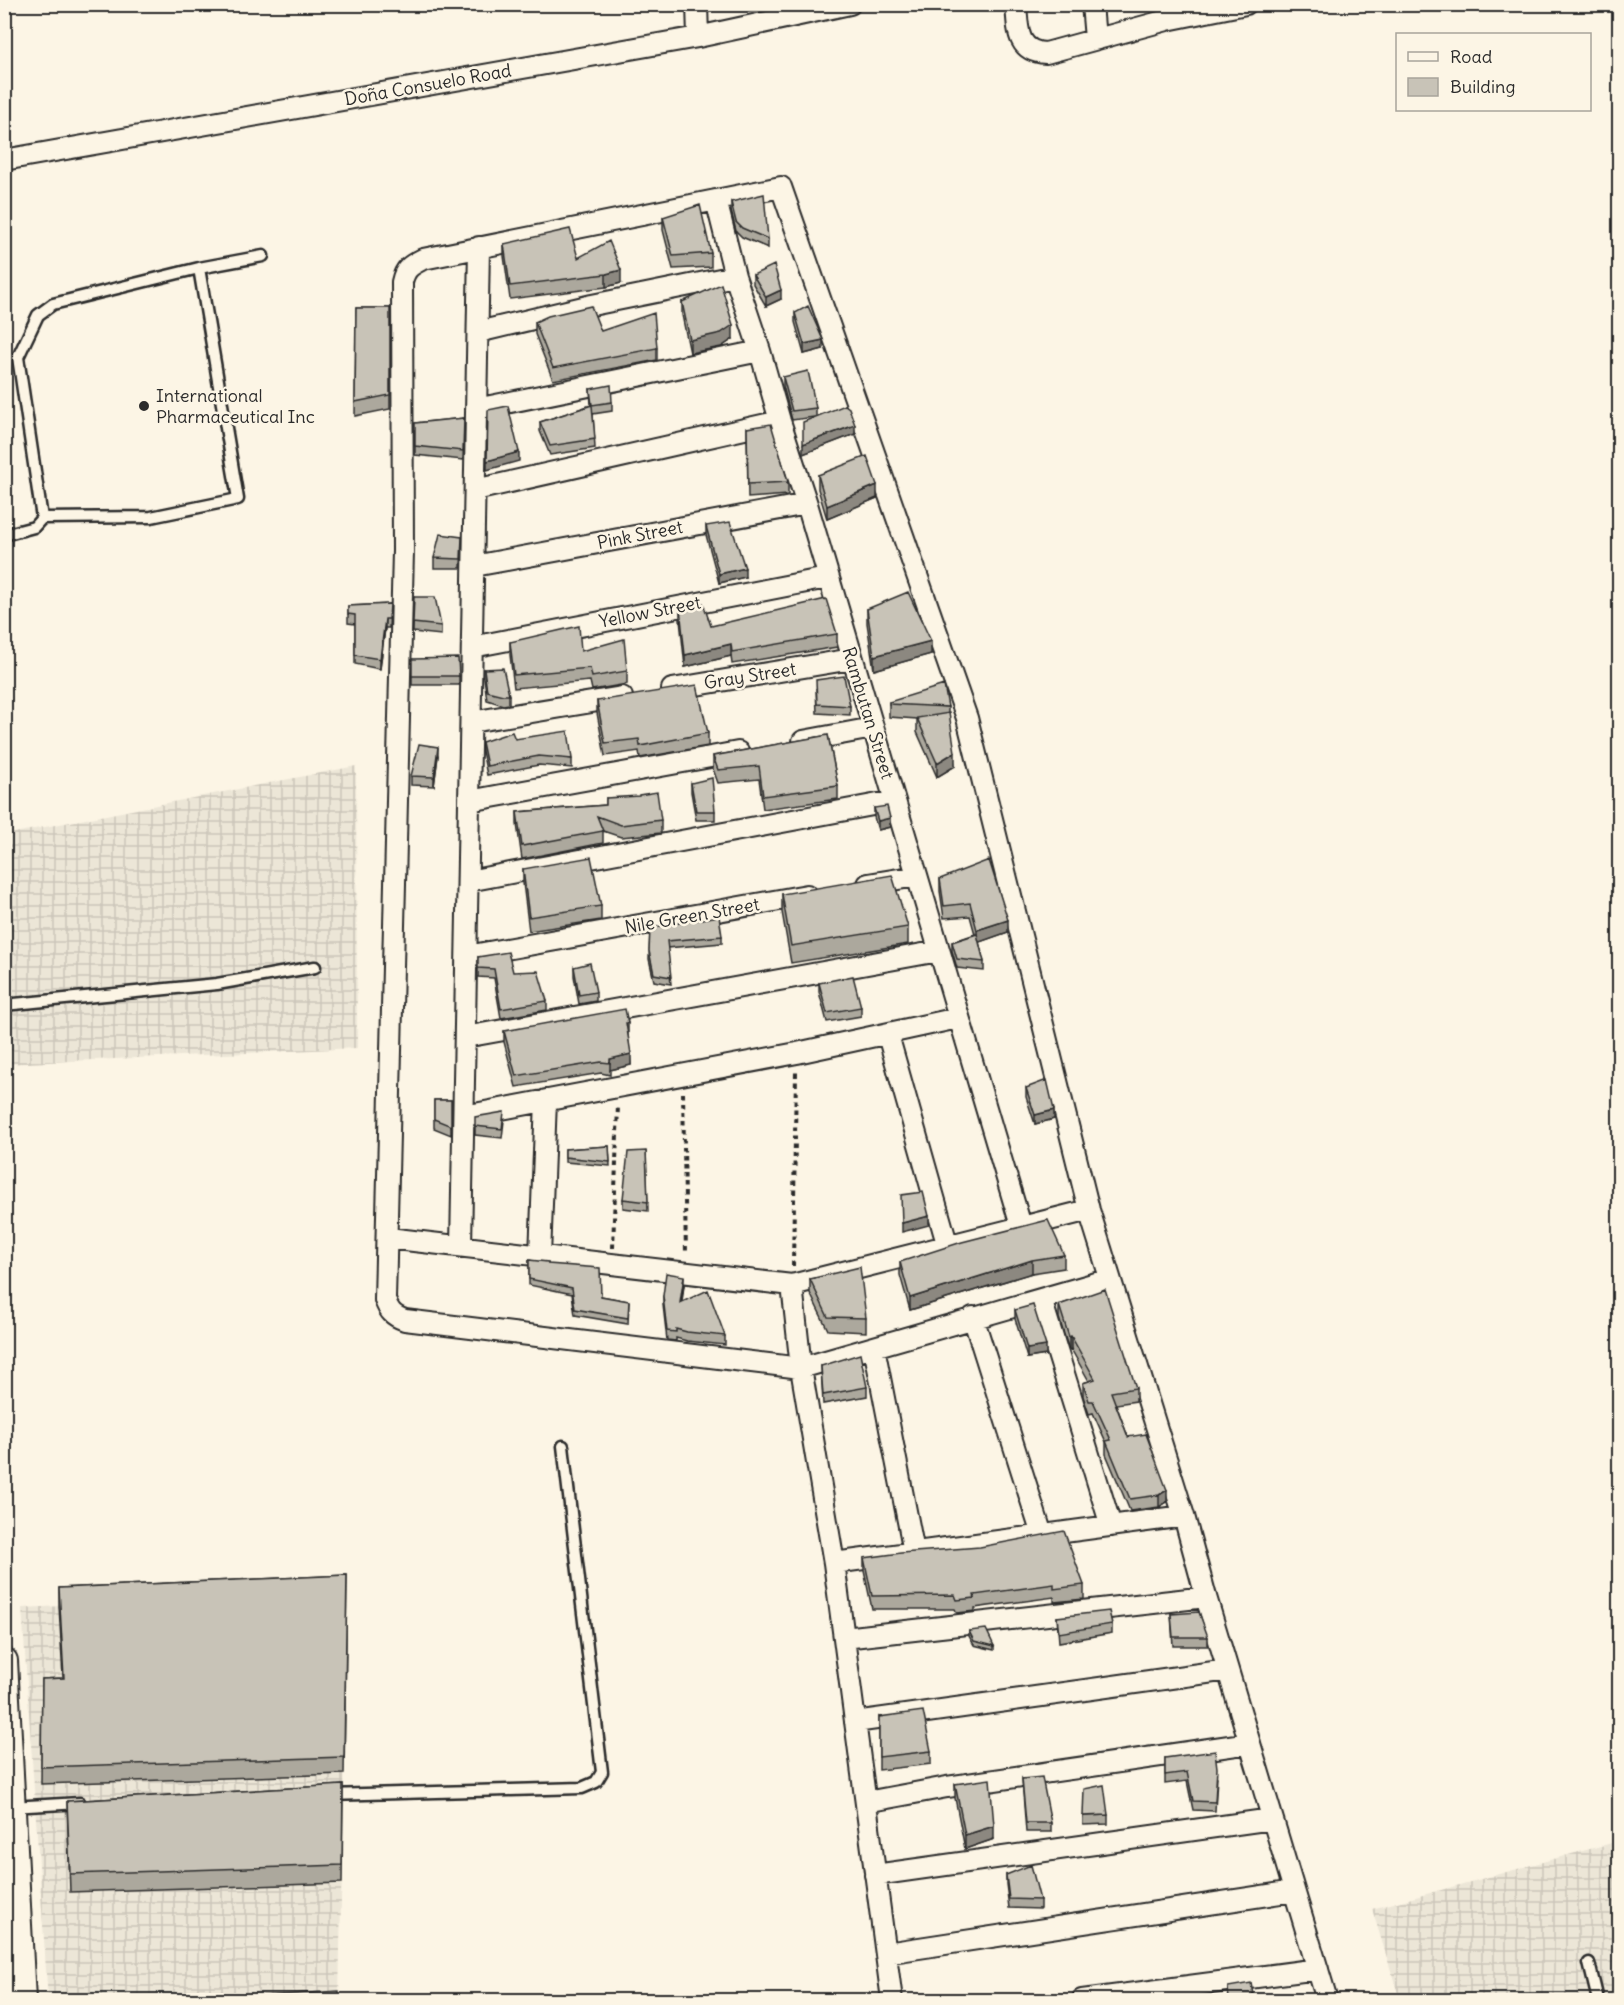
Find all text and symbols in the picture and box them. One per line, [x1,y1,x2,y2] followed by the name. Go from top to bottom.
[1396,33,1591,111] legend
[1450,45,1493,68] text: Road
[343,58,514,111] street label: Doña Consuelo Road
[1450,75,1515,98] text: Building
[156,384,315,428] place label: International Pharmaceutical Inc
[137,399,151,413] marker: International Pharmaceutical Inc
[595,515,685,554] street label: Pink Street
[597,590,703,633] street label: Yellow Street
[837,644,899,782] street label: Rambutan Street
[702,657,798,694] street label: Gray Street
[623,892,761,939] street label: Nile Green Street

